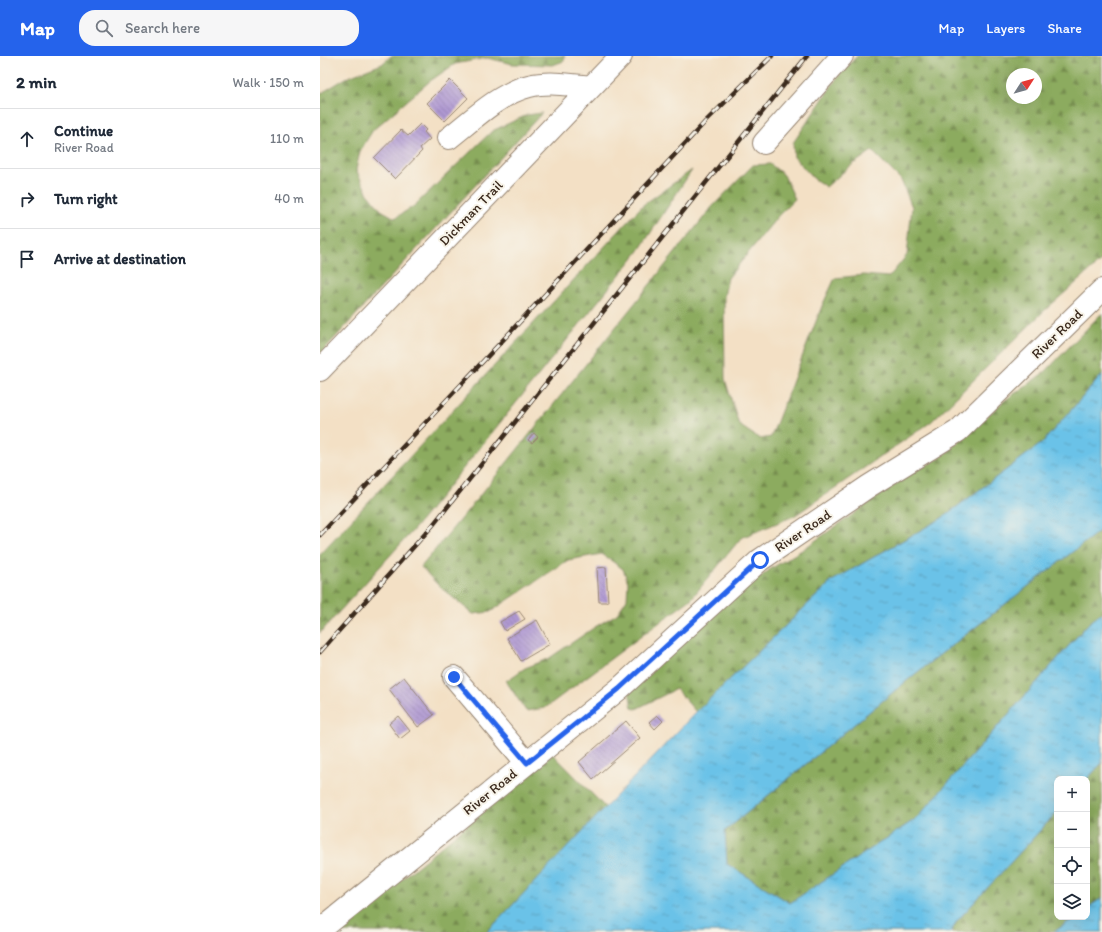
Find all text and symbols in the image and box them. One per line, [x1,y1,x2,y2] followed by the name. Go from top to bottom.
[79,10,359,46] search box
[20,17,55,40] text: Map
[93,17,115,39] icon: search
[125,19,200,37] text: Search here
[939,20,964,37] text: Map
[986,20,1025,37] text: Layers
[1047,20,1082,37] text: Share
[1006,68,1042,104] north arrow
[16,72,56,92] text: 2 min
[233,75,304,90] text: Walk · 150 m
[54,122,113,140] text: Continue
[16,128,38,150] icon: ahead
[270,131,304,146] text: 110 m
[54,140,114,155] text: River Road
[436,177,506,249] street label: Dickman Trail
[16,188,38,210] icon: right
[54,190,118,208] text: Turn right
[274,191,304,206] text: 40 m
[16,248,38,270] icon: arrive
[54,250,186,268] text: Arrive at destination
[1028,305,1086,362] street label: River Road
[772,506,835,556] street label: River Road
[751,551,769,569] route start
[445,668,463,686] route end
[460,765,521,819] street label: River Road
[1054,776,1090,920] map controls
[1054,776,1090,812] button: +
[1054,812,1090,848] button: −
[1054,848,1090,884] button: locate
[1054,884,1090,920] button: layers

